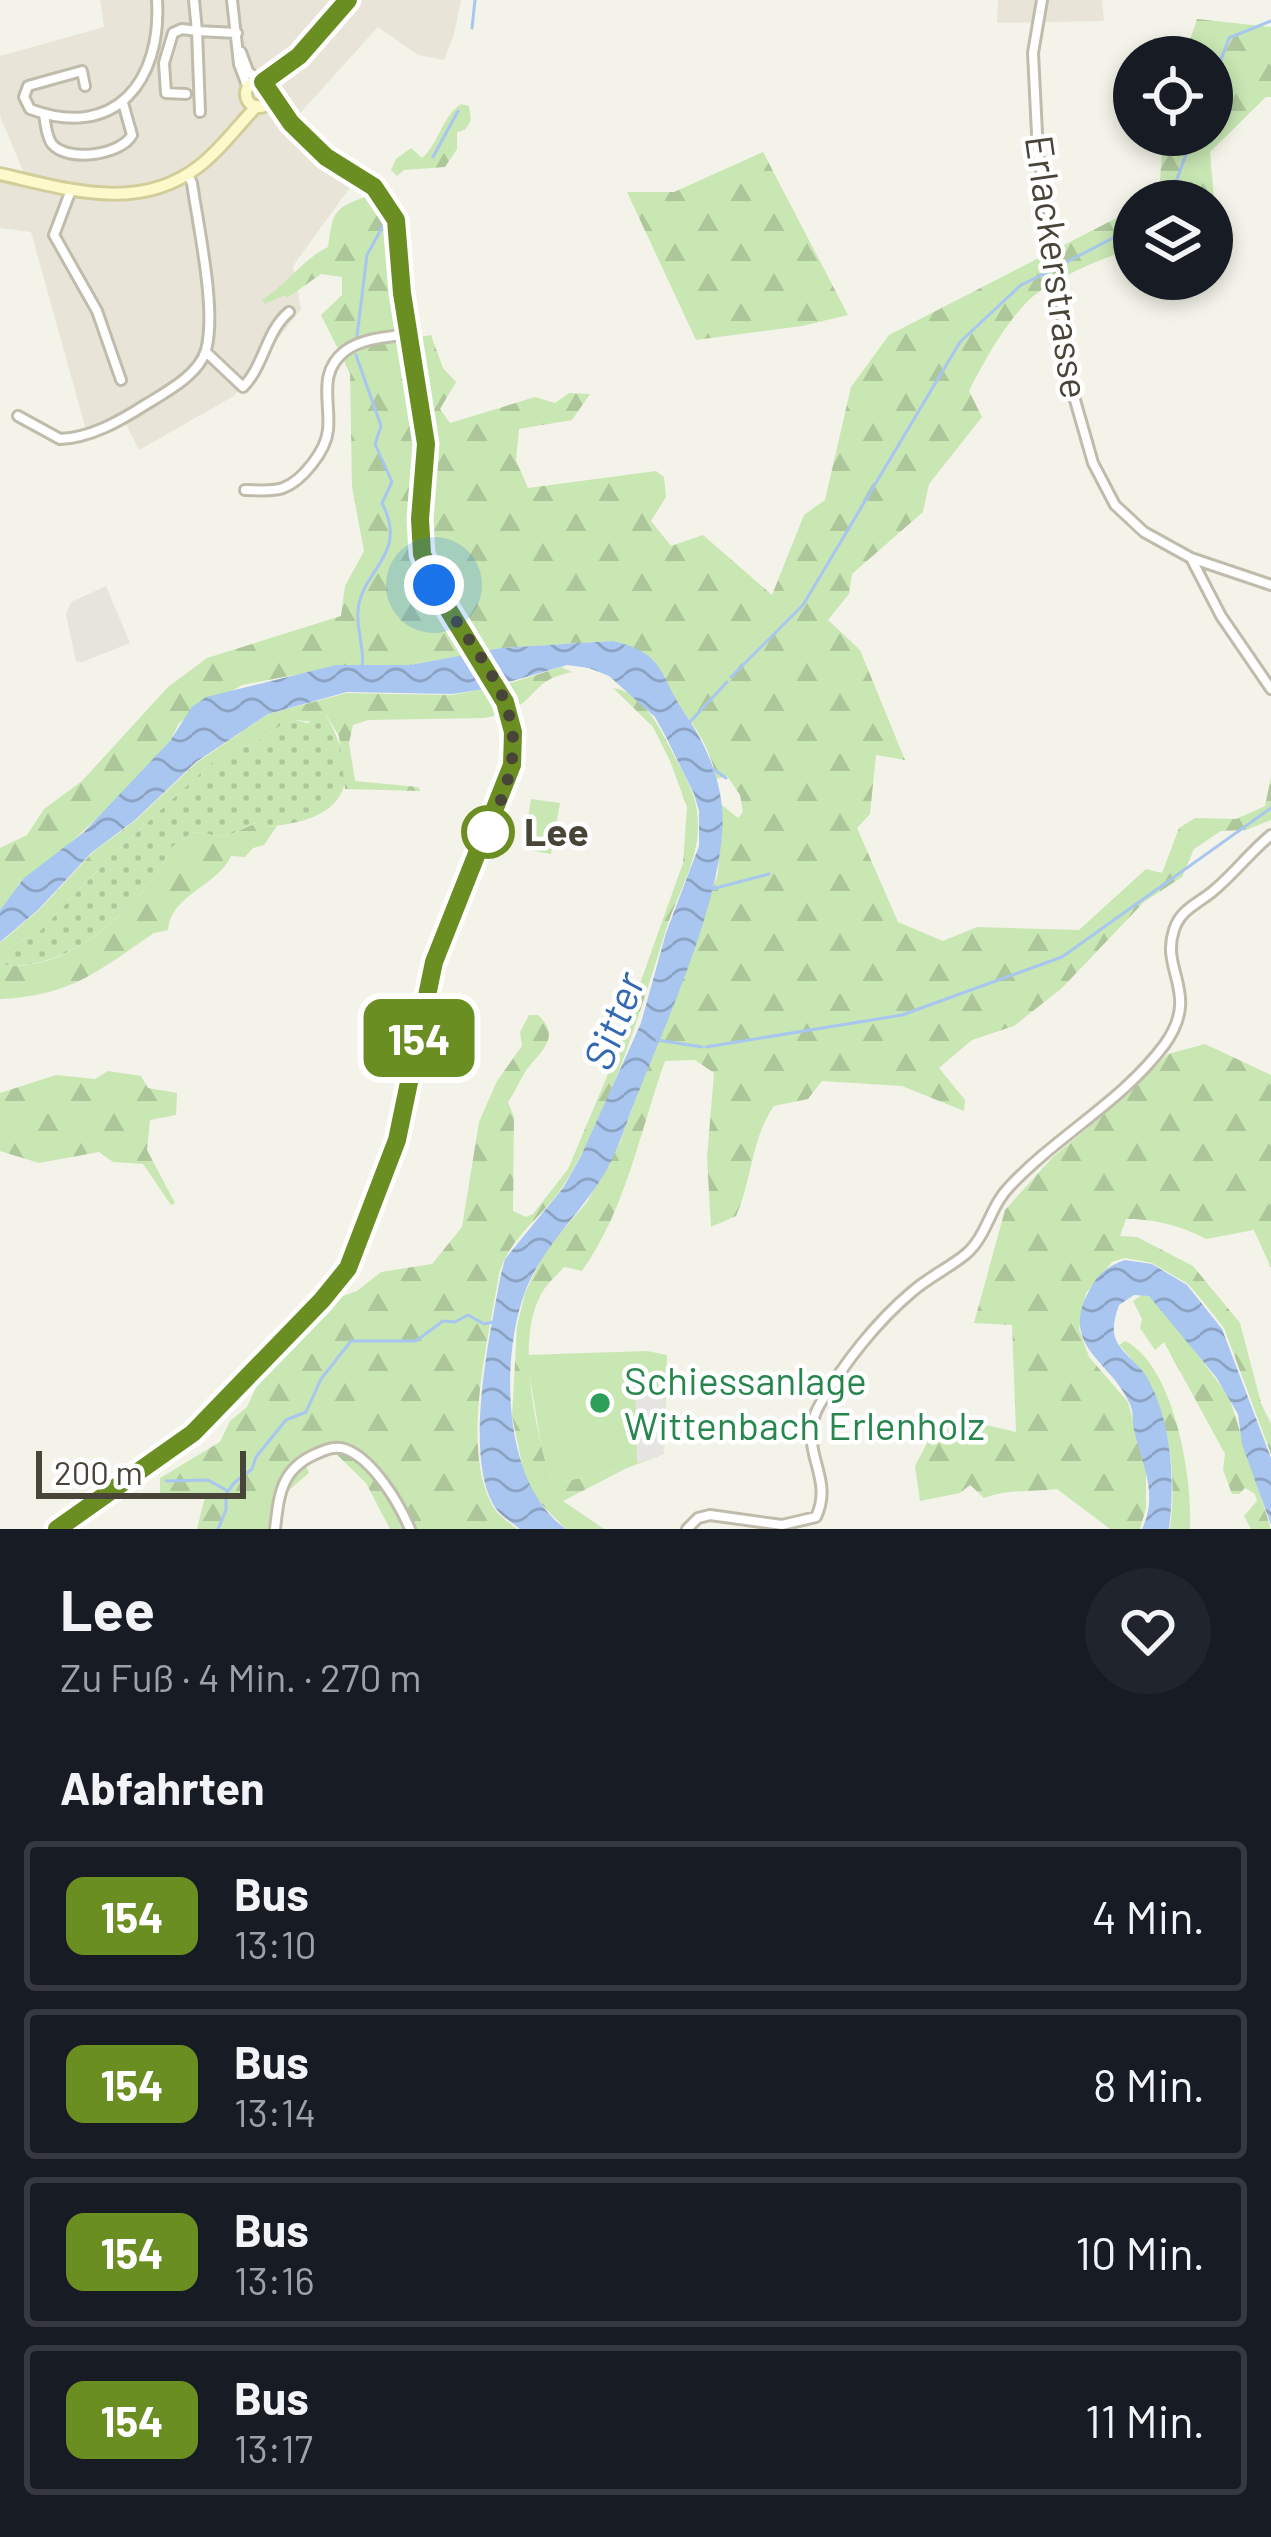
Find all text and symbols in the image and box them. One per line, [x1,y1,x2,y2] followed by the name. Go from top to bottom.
[1113,36,1233,300] map controls
[1113,36,1233,156] button: locate
[1017,132,1100,401] street label: Erlackerstrasse
[1113,180,1233,300] button: layers
[404,555,464,615] your location
[463,807,513,857] marker: Lee
[524,807,589,854] place label: Lee
[571,964,654,1076] water label: Sitter
[350,999,488,1077] line badge: 154
[388,1013,450,1063] text: 154
[624,1356,985,1448] place label: Schiessanlage Wittenbach Erlenholz
[587,1390,613,1416] marker: Schiessanlage Wittenbach Erlenholz
[36,1445,246,1498] scale bar
[54,1452,143,1492] text: 200 m
[1085,1568,1211,1694] button: heart
[60,1574,155,1642] text: Lee
[60,1653,422,1700] text: Zu Fuß · 4 Min. · 270 m
[60,1760,265,1814] text: Abfahrten
[234,1866,309,1920] text: Bus
[1092,1889,1205,1943] text: 4 Min.
[101,1891,163,1941] text: 154
[234,1920,317,1967] text: 13:10
[234,2034,309,2088] text: Bus
[1093,2057,1205,2111] text: 8 Min.
[101,2059,163,2109] text: 154
[234,2088,316,2135] text: 13:14
[234,2202,309,2256] text: Bus
[1075,2225,1205,2279] text: 10 Min.
[101,2227,163,2277] text: 154
[234,2256,315,2303] text: 13:16
[234,2370,309,2424] text: Bus
[1085,2393,1205,2447] text: 11 Min.
[101,2395,163,2445] text: 154
[234,2424,313,2471] text: 13:17

